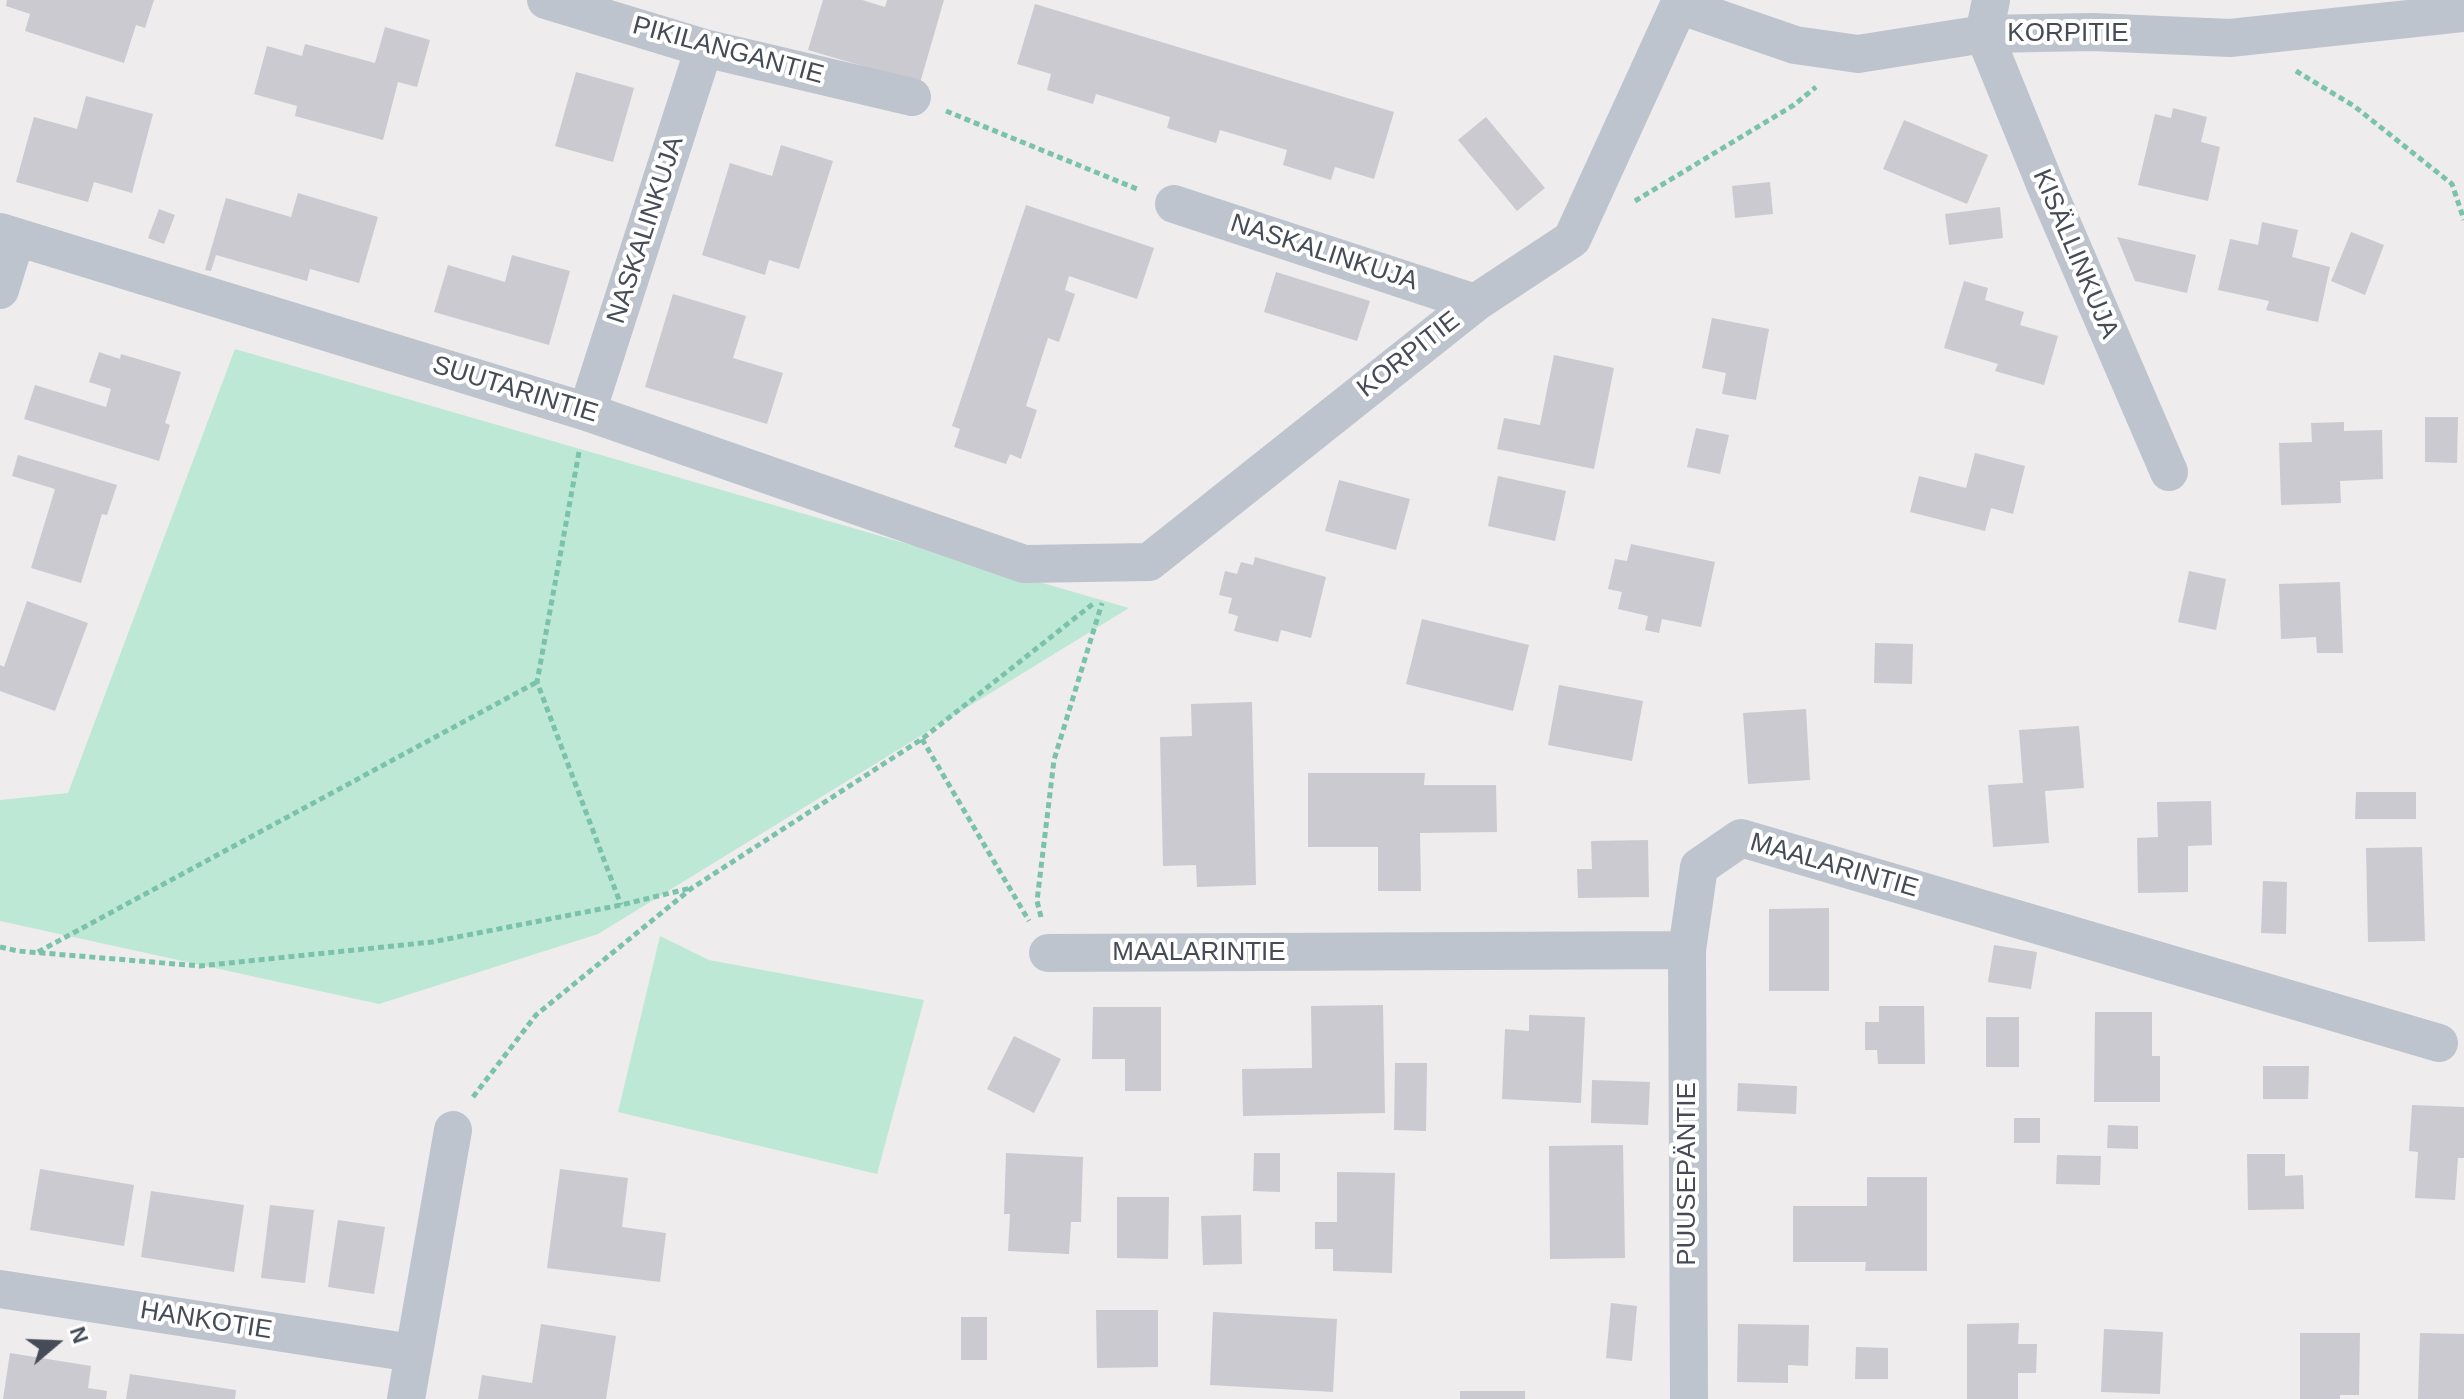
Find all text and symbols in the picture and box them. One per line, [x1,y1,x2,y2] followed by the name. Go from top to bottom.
[629,11,827,91] street label: PIKILANGANTIE
[2007,18,2129,50] street label: KORPITIE
[601,132,691,328] street label: NASKALINKUJA
[2025,165,2125,343] street label: KISÄLLINKUJA
[1226,208,1422,298] street label: NASKALINKUJA
[1352,305,1466,405] street label: KORPITIE
[428,350,602,430] street label: SUUTARINTIE
[1746,827,1922,905] street label: MAALARINTIE
[1112,937,1286,969] street label: MAALARINTIE
[1672,1082,1704,1266] street label: PUUSEPÄNTIE
[138,1295,274,1347] street label: HANKOTIE
[16,1303,96,1383] north arrow
[65,1323,94,1347] text: N

